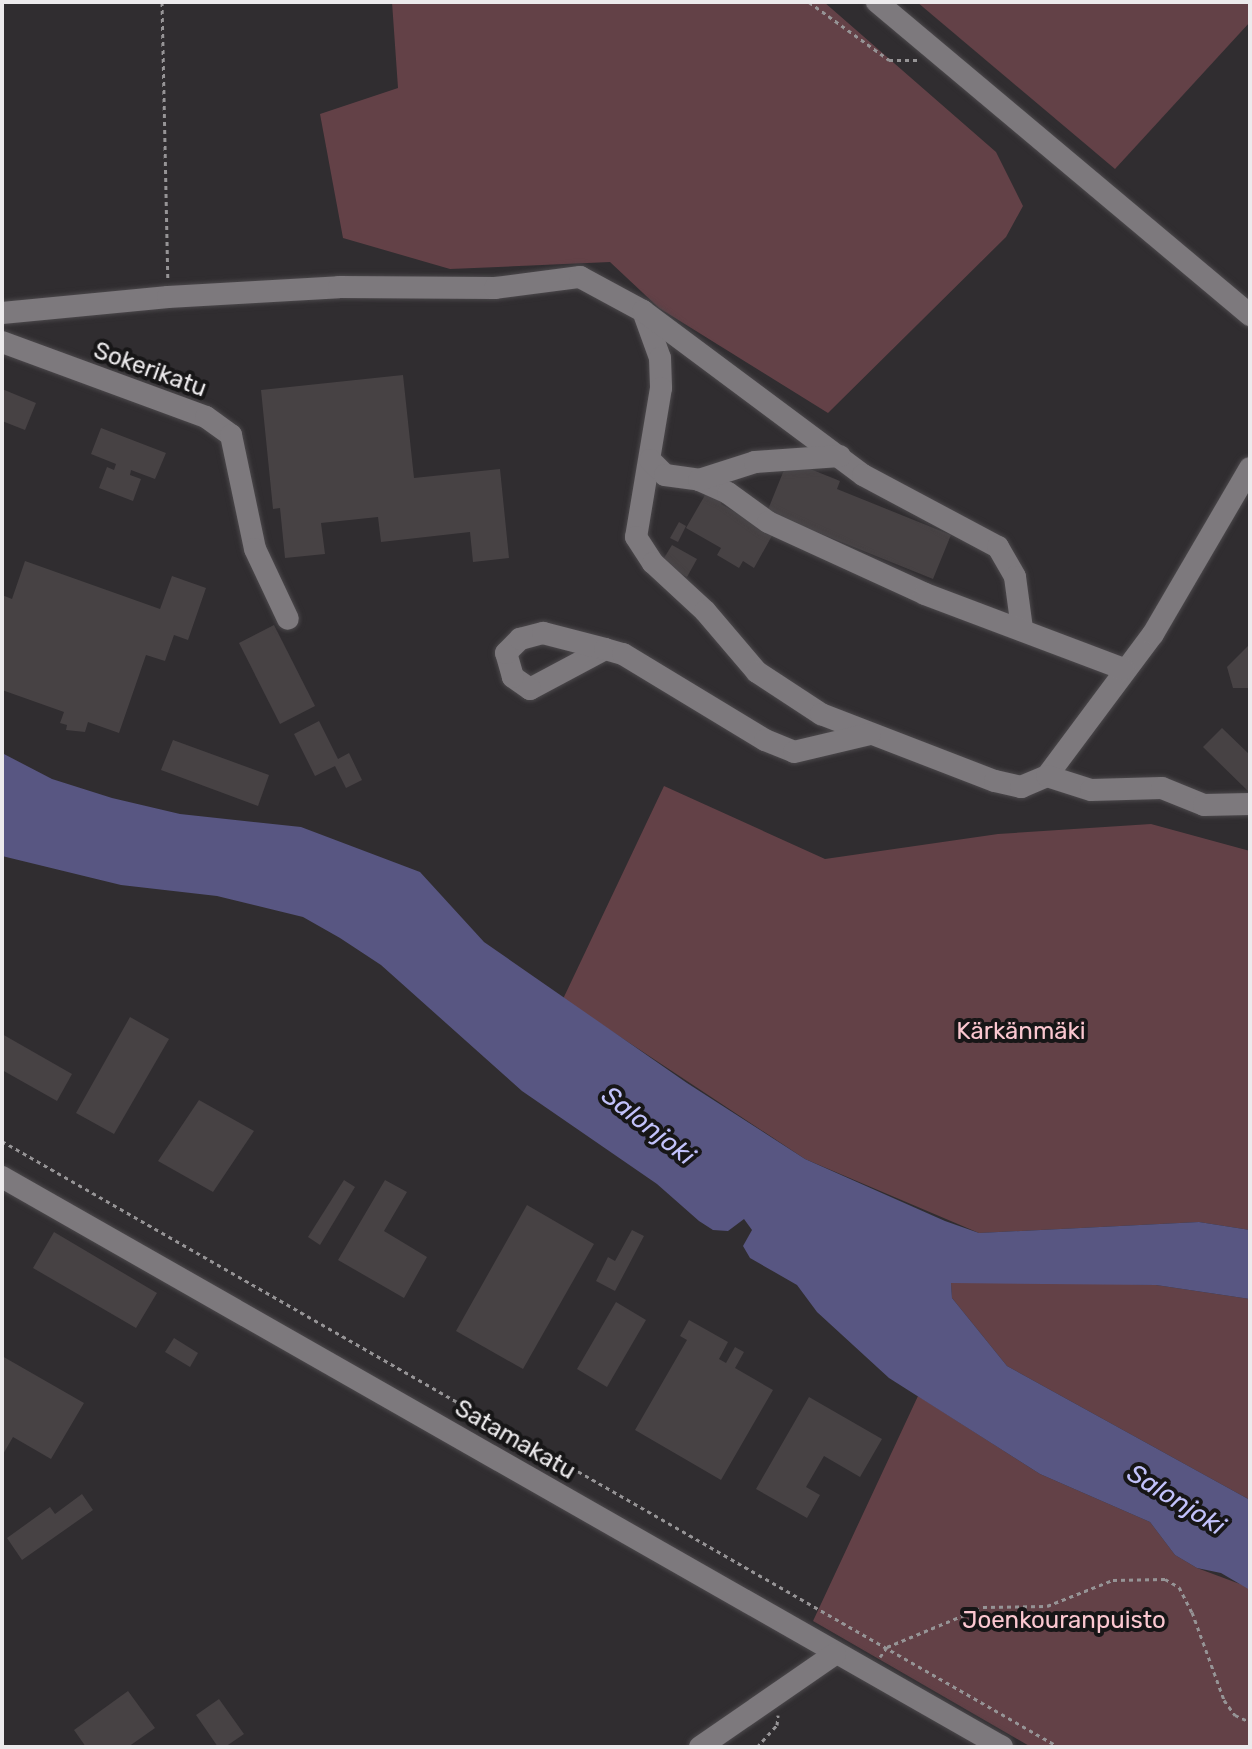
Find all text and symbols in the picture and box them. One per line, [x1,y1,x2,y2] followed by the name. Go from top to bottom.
[90,336,210,404] street label: Sokerikatu
[956,1018,1086,1046] park label: Kärkänmäki
[595,1080,701,1172] water label: Salonjoki
[450,1394,580,1486] street label: Satamakatu
[1121,1458,1231,1542] water label: Salonjoki
[962,1607,1166,1635] park label: Joenkouranpuisto

